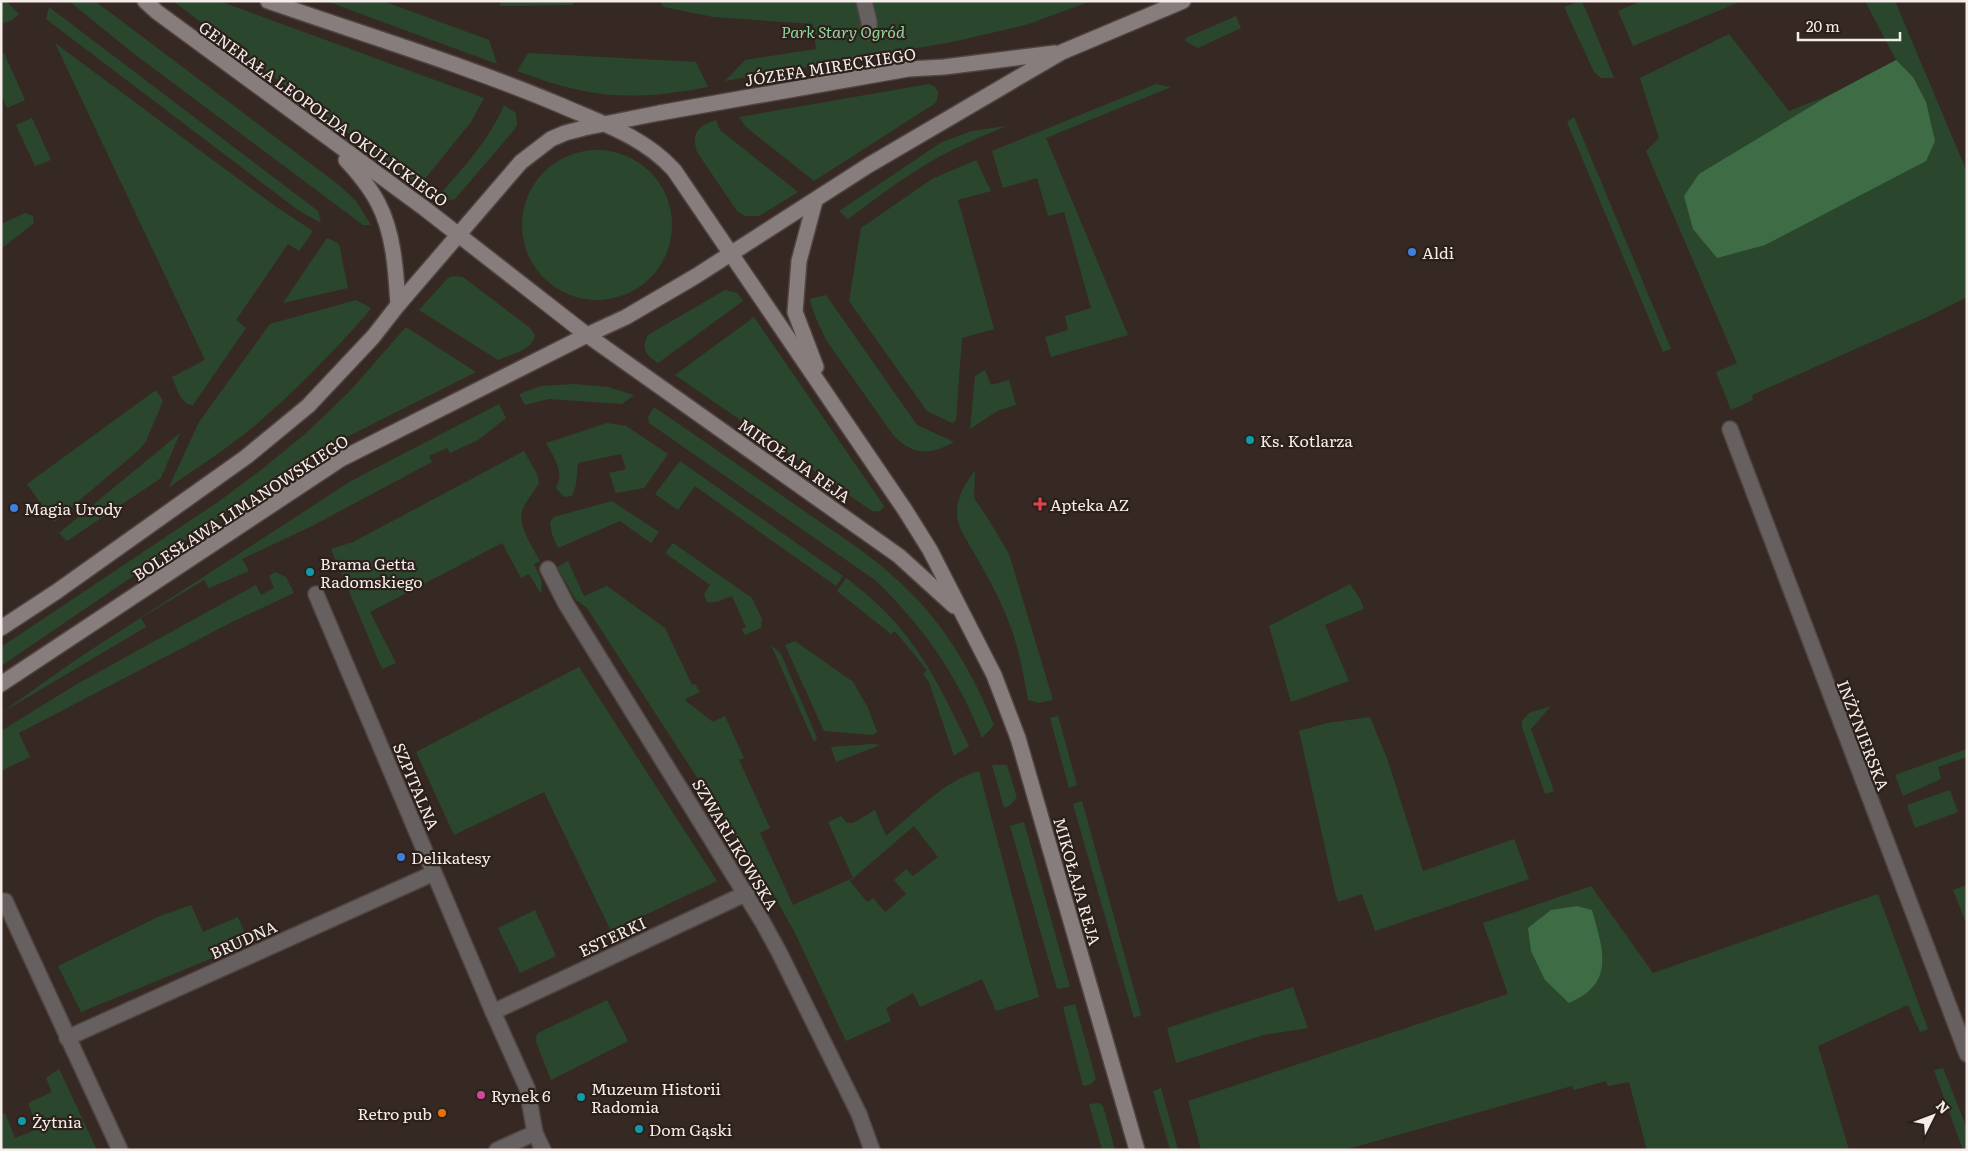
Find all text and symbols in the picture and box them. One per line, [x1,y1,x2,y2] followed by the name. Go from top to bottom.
[1798,10,1900,42] scale bar
[194,14,454,212] street label: GENERAŁA LEOPOLDA OKULICKIEGO
[1806,14,1840,37] text: 20 m
[781,19,906,43] park label: Park Stary Ogród
[742,41,918,91] street label: JÓZEFA MIRECKIEGO
[1422,240,1454,264] place label: Aldi
[1406,246,1418,258] marker: Aldi
[734,412,856,508] street label: MIKOŁAJA REJA
[127,428,353,586] street label: BOLESŁAWA LIMANOWSKIEGO
[1260,428,1353,452] place label: Ks. Kotlarza
[1244,434,1256,446] marker: Ks. Kotlarza
[1050,492,1129,516] place label: Apteka AZ
[24,496,123,520] place label: Magia Urody
[1034,498,1046,510] marker: Apteka AZ
[8,502,20,514] marker: Magia Urody
[320,551,423,593] place label: Brama Getta Radomskiego
[304,566,316,578] marker: Brama Getta Radomskiego
[1832,676,1896,794] street label: INŻYNIERSKA
[388,739,446,834] street label: SZPITALNA
[687,774,785,915] street label: SZWARLIKOWSKA
[1048,814,1108,948] street label: MIKOŁAJA REJA
[411,845,491,869] place label: Delikatesy
[395,851,407,863] marker: Delikatesy
[574,910,650,962] street label: ESTERKI
[206,914,280,964] street label: BRUDNA
[591,1076,721,1118] place label: Muzeum Historii Radomia
[491,1083,551,1107] place label: Rynek 6
[475,1089,487,1101] marker: Rynek 6
[575,1091,587,1103] marker: Muzeum Historii Radomia
[1908,1091,1958,1141] north arrow
[1932,1096,1955,1118] text: N
[357,1101,432,1125] place label: Retro pub
[436,1107,448,1119] marker: Retro pub
[32,1109,82,1133] place label: Żytnia
[16,1115,28,1127] marker: Żytnia
[649,1117,732,1141] place label: Dom Gąski
[633,1123,645,1135] marker: Dom Gąski

